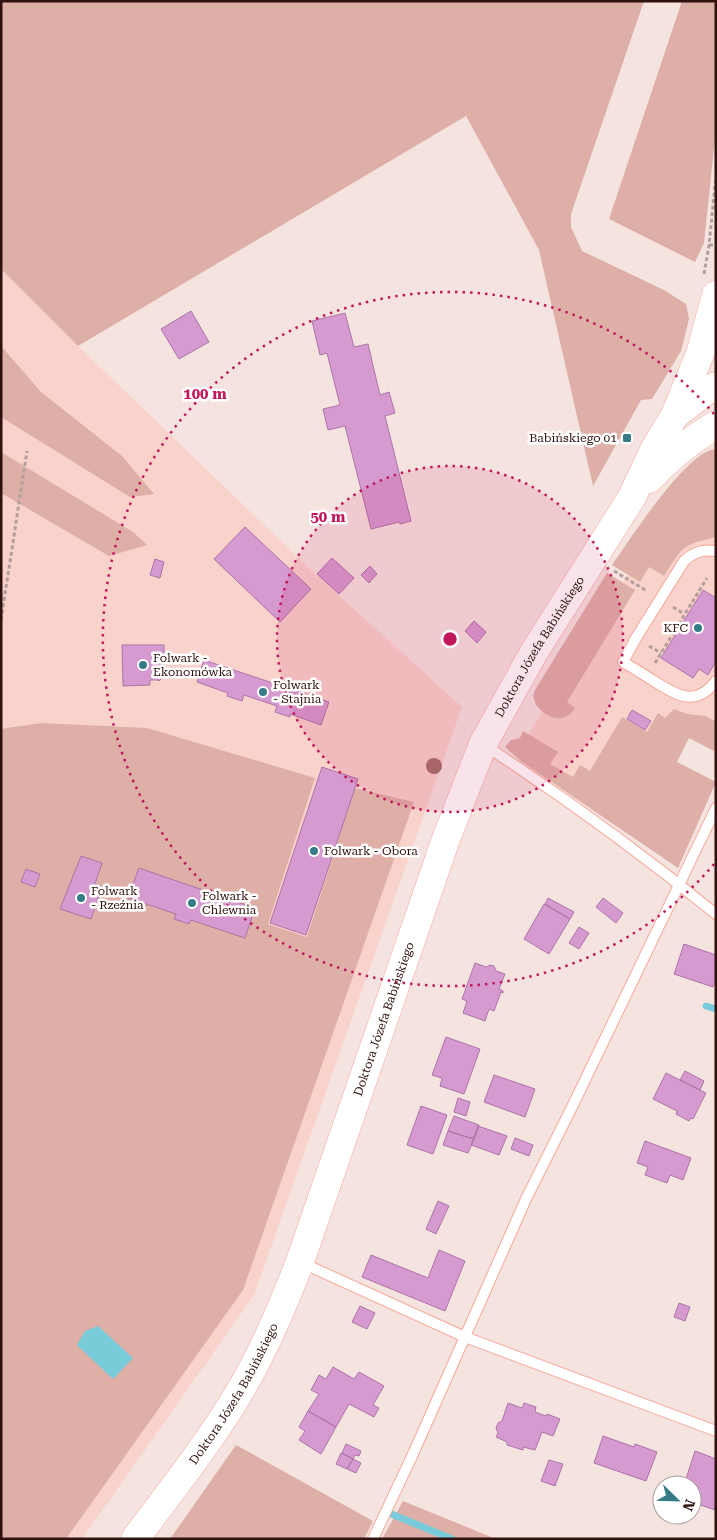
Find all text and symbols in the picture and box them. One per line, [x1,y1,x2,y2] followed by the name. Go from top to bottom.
[183,385,227,403] text: 100 m
[529,431,617,445] place label: Babińskiego 01
[621,432,633,444] marker: Babińskiego 01
[310,508,346,526] text: 50 m
[492,574,587,720] street label: Doktora Józefa Babińskiego
[664,621,688,635] place label: KFC
[692,622,704,634] marker: KFC
[441,630,459,648] centre of rings
[153,651,233,679] place label: Folwark - Ekonomówka
[137,659,149,671] marker: Folwark - Ekonomówka
[273,678,322,706] place label: Folwark - Stajnia
[257,686,269,698] marker: Folwark - Stajnia
[324,844,418,858] place label: Folwark - Obora
[308,845,320,857] marker: Folwark - Obora
[91,884,144,912] place label: Folwark - Rzeźnia
[202,889,257,917] place label: Folwark - Chlewnia
[75,892,87,904] marker: Folwark - Rzeźnia
[186,897,198,909] marker: Folwark - Chlewnia
[351,940,417,1098] street label: Doktora Józefa Babińskiego
[186,1321,281,1467] street label: Doktora Józefa Babińskiego
[652,1475,702,1525] north arrow
[679,1497,698,1513] text: N

